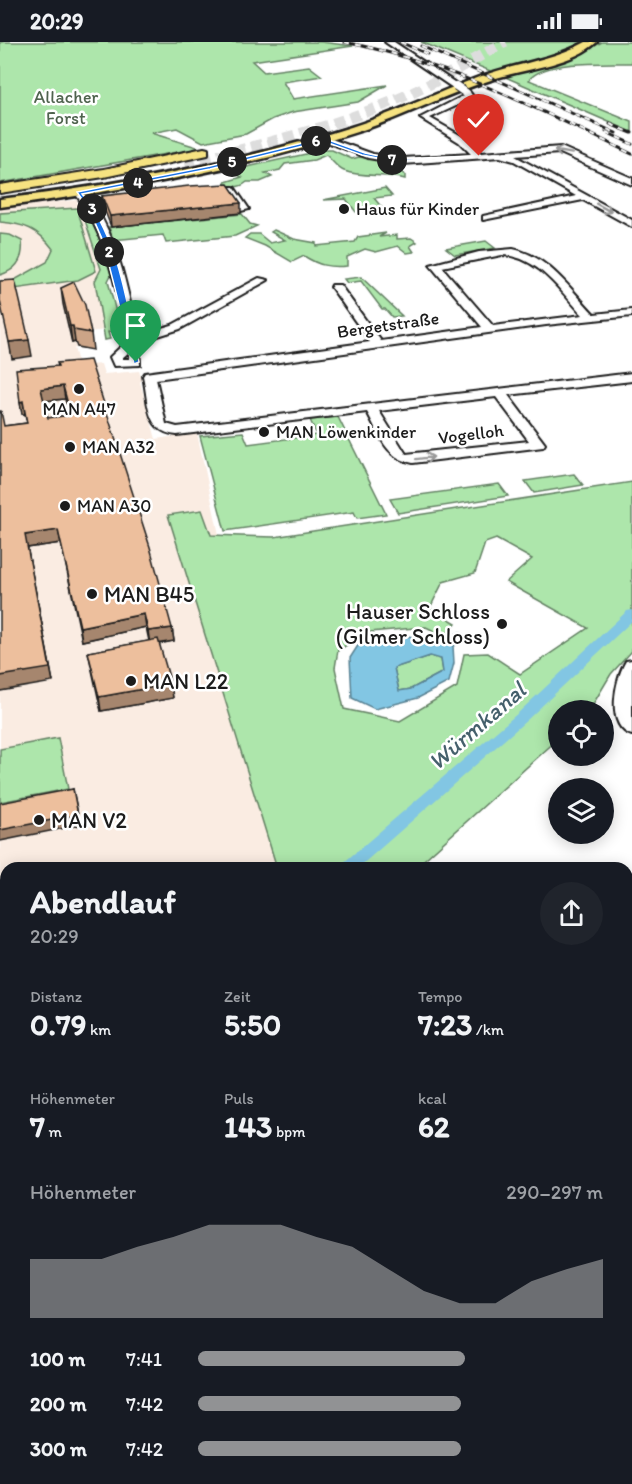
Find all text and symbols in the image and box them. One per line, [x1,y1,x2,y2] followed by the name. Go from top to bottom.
[30,8,84,35] text: 20:29
[34,86,98,129] park label: Allacher Forst
[453,94,504,156] pin
[462,103,495,136] icon: check
[301,126,331,156] pin: 6
[312,131,320,150] text: 6
[377,145,407,175] pin: 7
[554,146,573,157] one-way arrow
[217,147,247,177] pin: 5
[388,150,396,169] text: 7
[228,152,236,171] text: 5
[123,168,153,198] pin: 4
[133,173,143,192] text: 4
[77,194,107,224] pin: 3
[356,198,480,220] place label: Haus für Kinder
[88,199,96,218] text: 3
[337,202,351,216] marker: Haus für Kinder
[595,203,613,214] one-way arrow
[94,237,124,267] pin: 2
[105,242,113,261] text: 2
[110,300,161,362] pin
[336,307,440,343] street label: Bergetstraße
[119,309,152,342] icon: arrive
[72,382,86,396] marker: MAN A47
[42,398,116,420] place label: MAN A47
[437,419,505,449] street label: Vogelloh
[276,421,417,443] place label: MAN Löwenkinder
[257,425,271,439] marker: MAN Löwenkinder
[82,436,155,458] place label: MAN A32
[63,440,77,454] marker: MAN A32
[414,452,434,463] one-way arrow
[77,495,151,517] place label: MAN A30
[58,499,72,513] marker: MAN A30
[104,581,194,608] place label: MAN B45
[85,587,99,601] marker: MAN B45
[336,598,490,650] place label: Hauser Schloss (Gilmer Schloss)
[495,617,509,631] marker: Hauser Schloss (Gilmer Schloss)
[143,668,229,695] place label: MAN L22
[124,674,138,688] marker: MAN L22
[422,674,533,776] water label: Würmkanal
[548,700,614,844] map controls
[548,700,614,766] button: locate
[548,778,614,844] button: layers
[51,807,127,834] place label: MAN V2
[32,813,46,827] marker: MAN V2
[30,882,176,921] text: Abendlauf
[540,882,603,945] button: share
[30,924,79,948] text: 20:29
[30,987,82,1006] text: Distanz
[224,987,251,1006] text: Zeit
[418,987,463,1006] text: Tempo
[30,1006,86,1043] text: 0.79
[224,1006,281,1043] text: 5:50
[418,1006,472,1043] text: 7:23
[86,1020,111,1039] text: km
[472,1020,504,1039] text: /km
[30,1089,115,1108] text: Höhenmeter
[224,1089,254,1108] text: Puls
[418,1089,446,1108] text: kcal
[30,1108,45,1145] text: 7
[224,1108,272,1145] text: 143
[418,1108,450,1145] text: 62
[45,1122,62,1141] text: m
[272,1122,306,1141] text: bpm
[30,1180,136,1204] text: Höhenmeter
[506,1180,603,1204] text: 290–297 m
[30,1347,85,1371] text: 100 m
[126,1347,162,1371] text: 7:41
[30,1392,86,1416] text: 200 m
[126,1392,163,1416] text: 7:42
[30,1437,87,1461] text: 300 m
[126,1437,163,1461] text: 7:42

